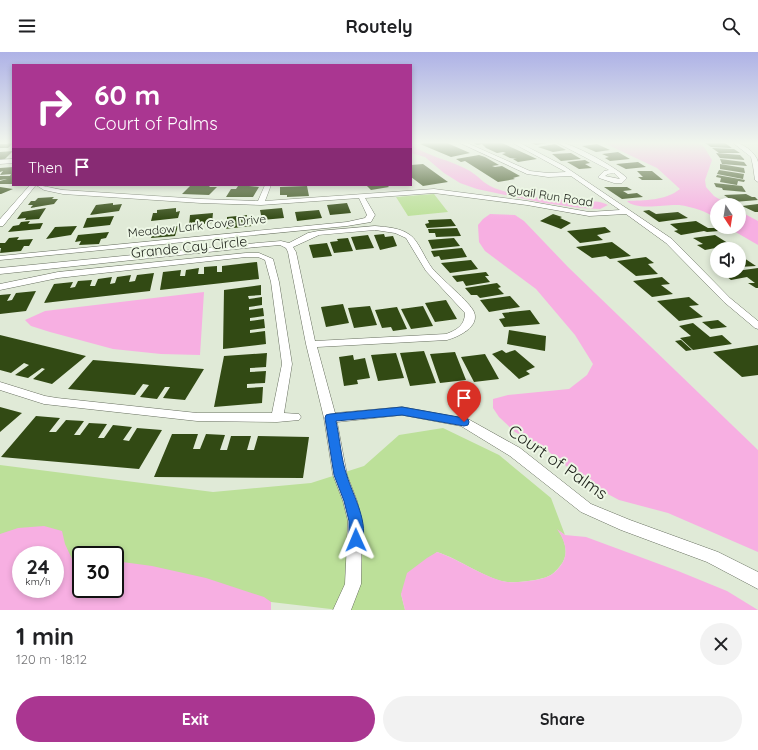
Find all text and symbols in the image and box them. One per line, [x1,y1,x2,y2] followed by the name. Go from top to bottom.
[16,15,38,37] icon: menu
[345,15,413,38] text: Routely
[720,15,742,37] icon: search
[94,77,160,112] text: 60 m
[28,80,80,132] icon: right
[94,112,218,135] text: Court of Palms
[71,156,93,178] icon: arrive
[28,158,63,177] text: Then
[506,181,594,210] street label: Quail Run Road
[710,198,746,234] north arrow
[710,198,746,278] map controls
[127,211,267,240] street label: Meadow Lark Cove Drive
[130,232,248,262] street label: Grande Cay Circle
[710,242,746,278] button: sound
[447,381,481,422] pin
[453,387,475,409] icon: arrive
[504,420,612,504] street label: Court of Palms
[335,519,377,561] position arrow
[72,546,124,598] speed limit sign: 30
[26,554,50,579] text: 24
[25,575,51,588] text: km/h
[16,621,74,651] text: 1 min
[700,623,742,665] button: close
[16,651,87,667] text: 120 m · 18:12
[16,696,375,742] button: Exit
[383,696,742,742] button: Share

